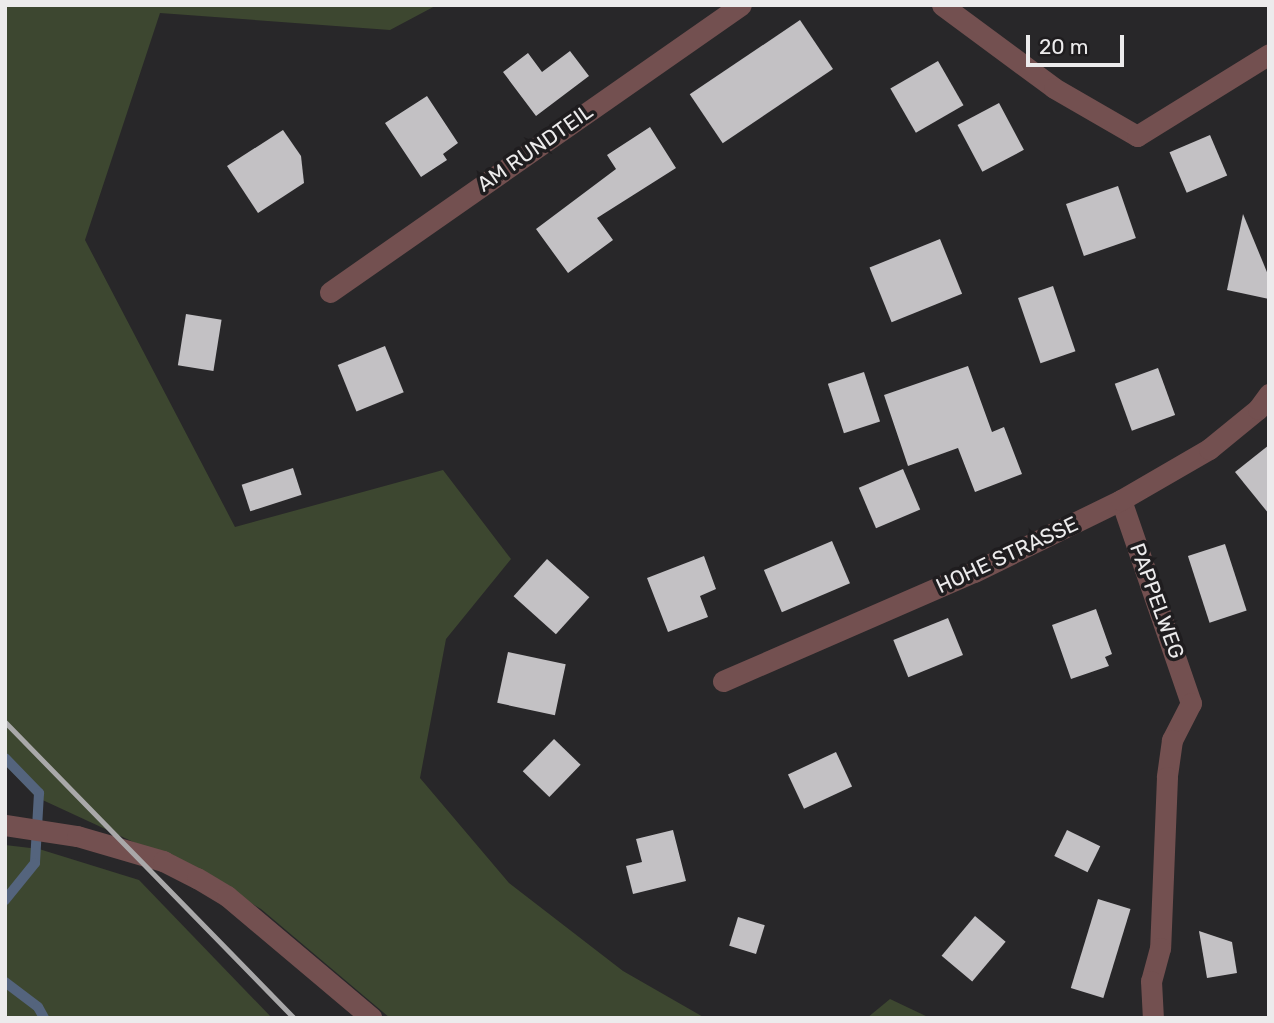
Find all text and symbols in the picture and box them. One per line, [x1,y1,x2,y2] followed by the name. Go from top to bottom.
[1029,21,1127,65] scale bar
[1039,34,1088,59] text: 20 m
[472,99,598,197] street label: AM RUNDTEIL
[932,511,1082,599] street label: HOHE STRASSE
[1124,540,1190,662] street label: PAPPELWEG

